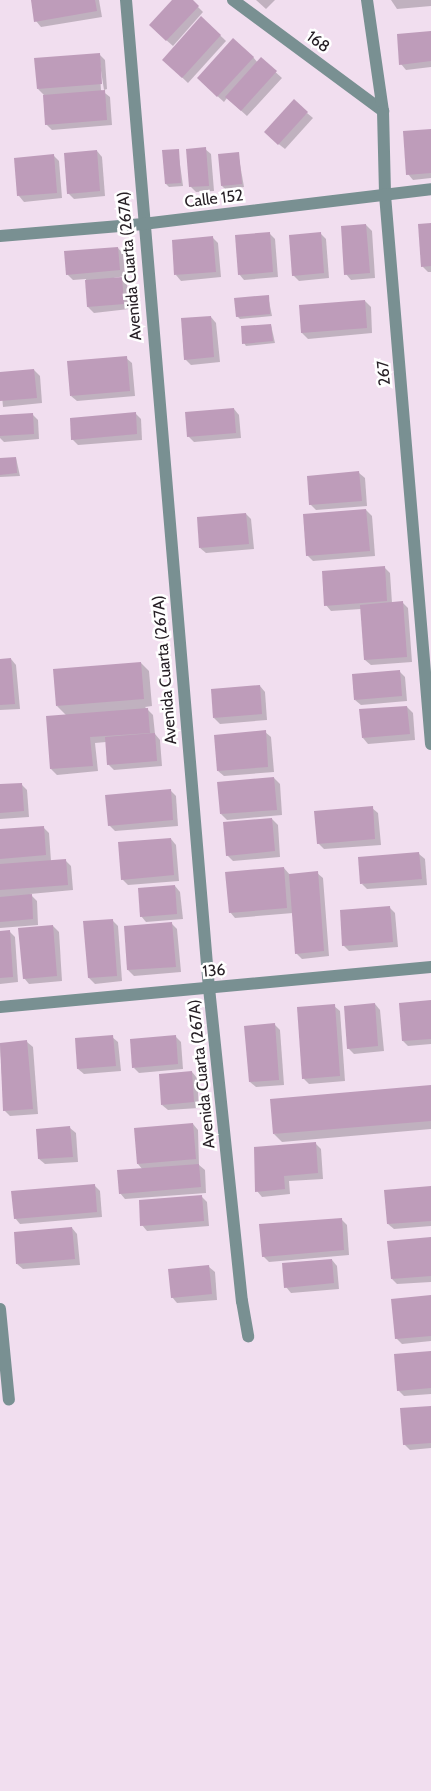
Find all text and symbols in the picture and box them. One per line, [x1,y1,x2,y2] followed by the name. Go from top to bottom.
[303,27,333,57] street label: 168
[184,186,244,212] street label: Calle 152
[114,191,146,341] street label: Avenida Cuarta (267A)
[373,360,395,386] street label: 267
[149,595,181,745] street label: Avenida Cuarta (267A)
[202,960,226,982] street label: 136
[185,999,219,1149] street label: Avenida Cuarta (267A)

